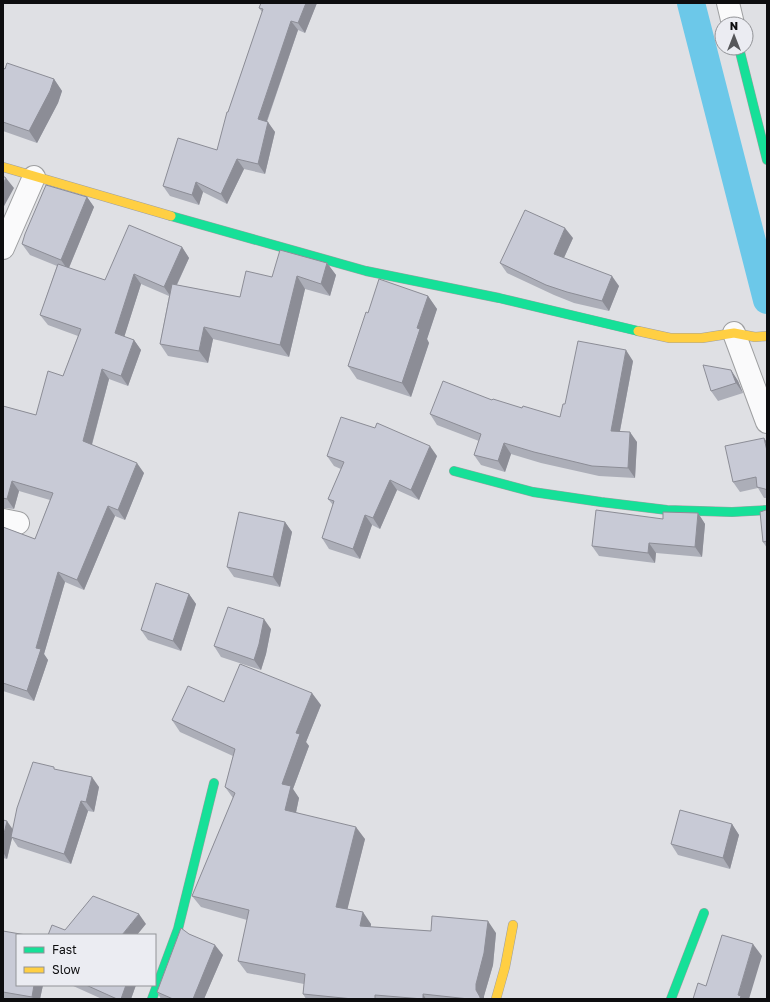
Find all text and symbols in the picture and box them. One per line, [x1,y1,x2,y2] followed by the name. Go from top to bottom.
[714,16,754,56] north arrow
[730,19,738,32] text: N
[16,934,156,986] legend
[52,942,77,957] text: Fast
[52,962,80,977] text: Slow

